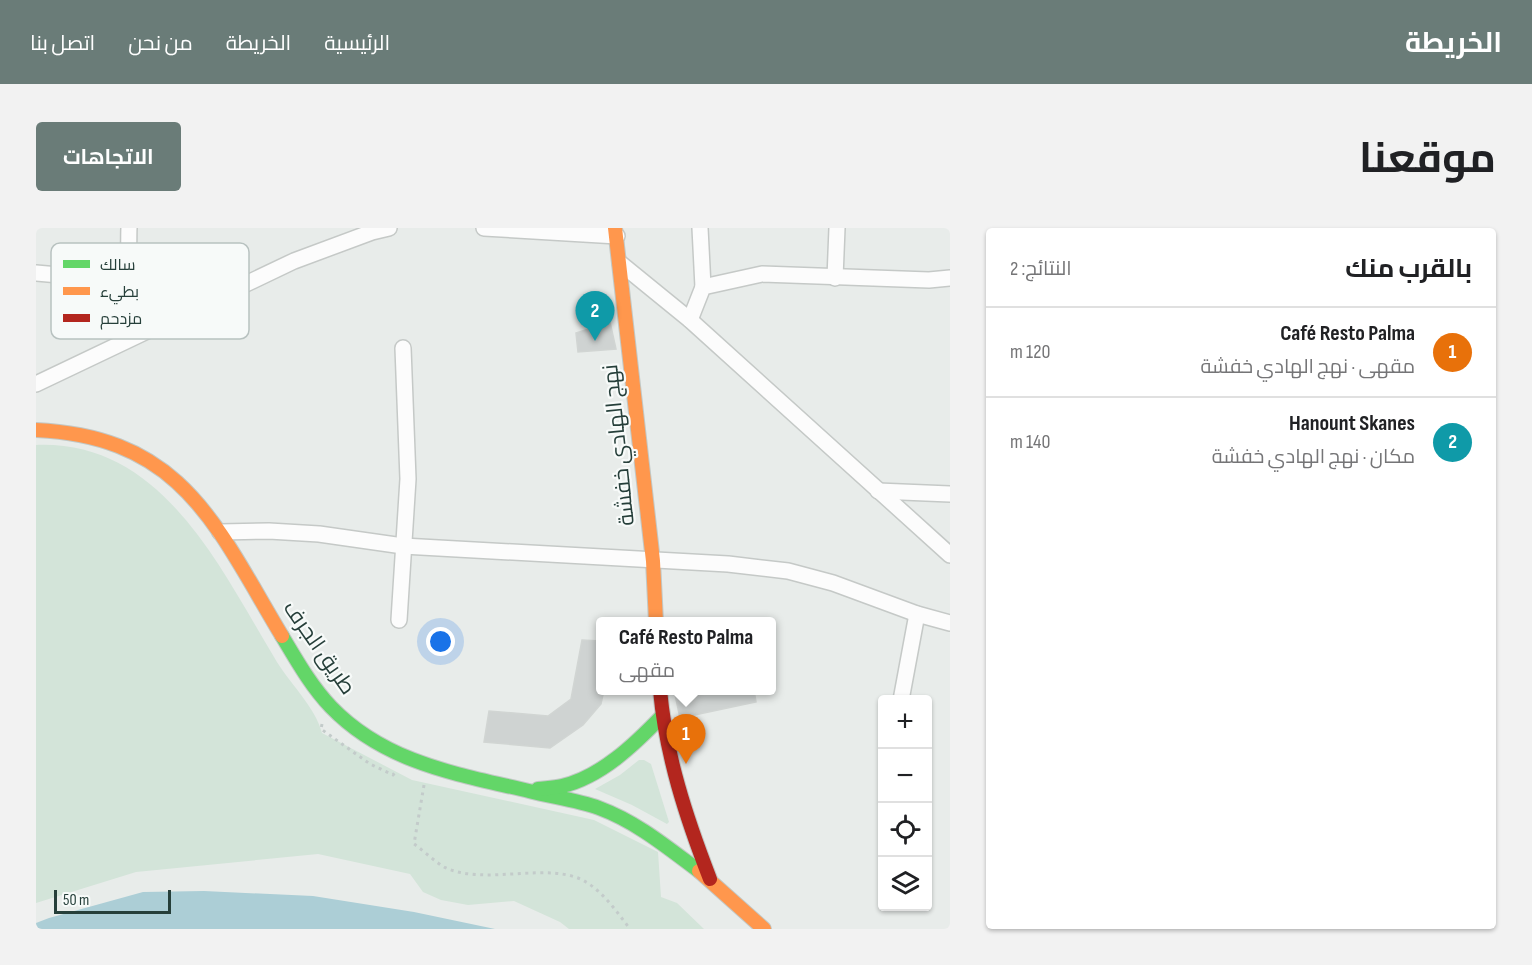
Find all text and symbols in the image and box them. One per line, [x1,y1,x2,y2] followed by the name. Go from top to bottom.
[1405,27,1502,60] text: الخريطة
[30,31,95,56] text: اتصل بنا
[128,31,193,56] text: من نحن
[226,31,291,56] text: الخريطة
[324,31,390,56] text: الرئيسية
[36,122,181,191] button: الاتجاهات
[1359,134,1496,185] text: موقعنا
[51,243,249,339] legend
[1345,254,1472,285] text: بالقرب منك
[100,256,135,275] text: سالك
[1010,257,1072,281] text: النتائج: 2
[100,283,139,305] text: بطيء
[576,291,614,341] pin: 2
[100,310,142,330] text: مزدحم
[1280,320,1415,347] text: Café Resto Palma
[1010,340,1050,364] text: 120 m
[1449,340,1456,364] text: 1
[1201,355,1415,379] text: مقهى · نهج الهادي خفشة
[597,363,643,527] street label: نهج الهادي خفشة
[1289,410,1415,437] text: Hanount Skanes
[1010,430,1050,454] text: 140 m
[1448,430,1457,454] text: 2
[1212,445,1415,469] text: مكان · نهج الهادي خفشة
[277,596,361,700] street label: طريق الجرف
[596,617,776,695] popup
[619,624,753,651] text: Café Resto Palma
[426,627,455,656] your location
[619,659,675,683] text: مقهى
[878,695,932,911] map controls
[878,695,932,749] button: +
[666,714,706,764] pin: 1
[878,749,932,803] button: −
[878,803,932,857] button: locate
[878,857,932,911] button: layers
[54,887,171,914] scale bar
[63,891,89,910] text: 50 m

